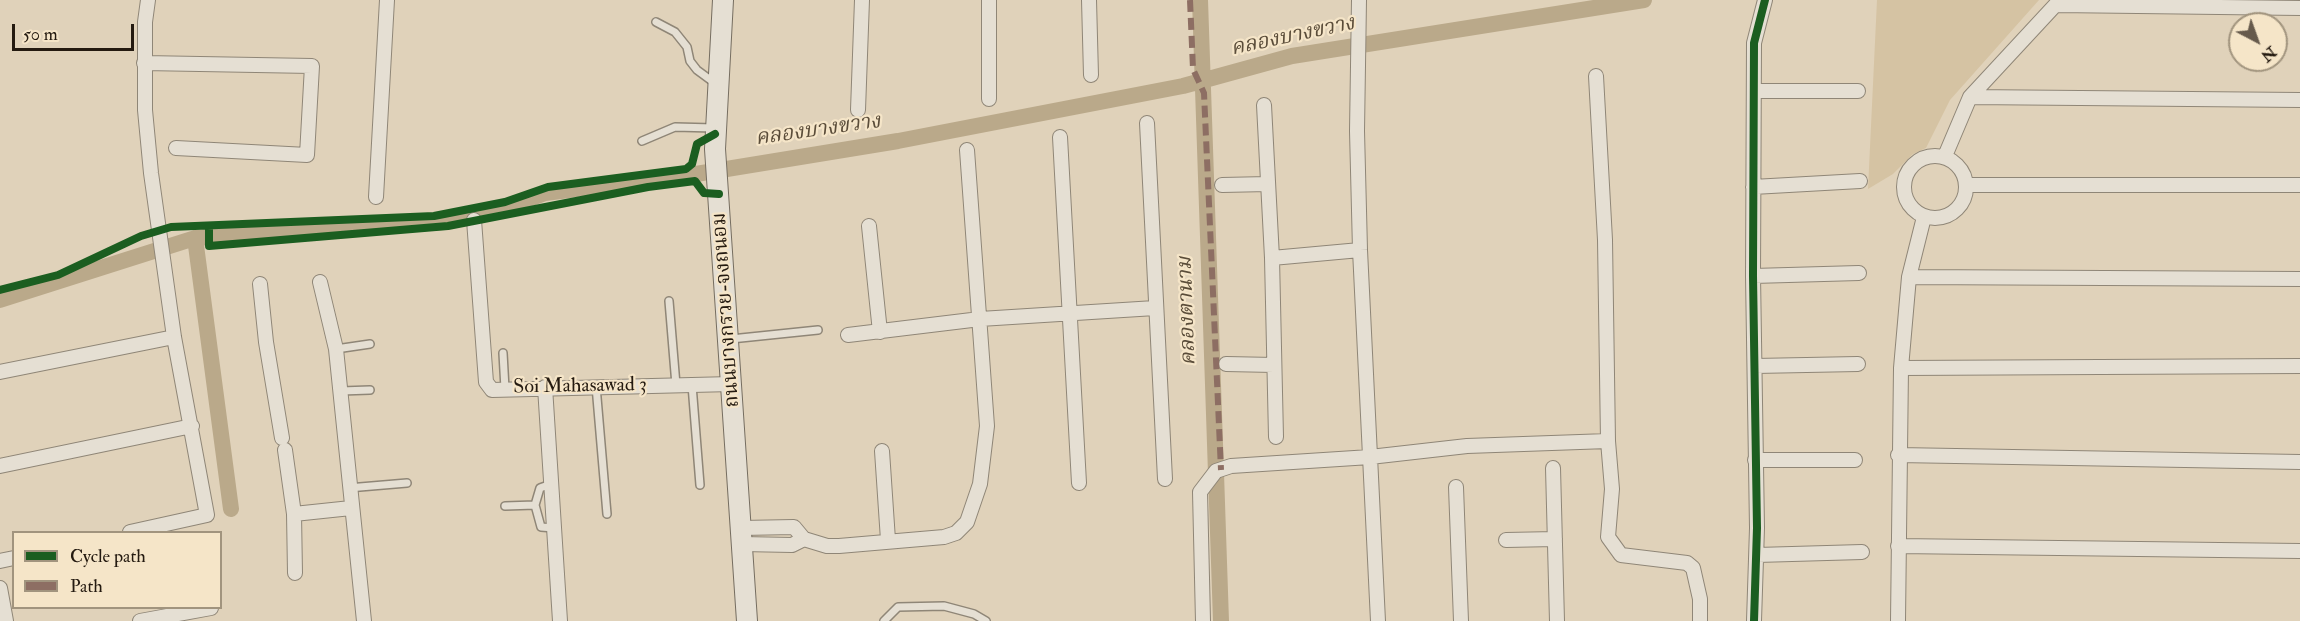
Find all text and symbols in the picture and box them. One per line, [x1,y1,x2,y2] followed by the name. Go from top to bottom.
[15,12,136,50] scale bar
[1229,12,1357,62] water label: คลองบางขวาง
[2228,12,2288,72] north arrow
[23,23,58,46] text: 50 m
[2257,42,2280,66] text: N
[754,110,882,152] water label: คลองบางขวาง
[708,212,746,408] street label: ถนนบางกรวย-จงถนอม
[1173,256,1203,366] water label: คลองตานาม
[513,374,647,400] street label: Soi Mahasawad 3
[12,531,222,609] legend
[70,545,146,568] text: Cycle path
[70,575,103,598] text: Path

